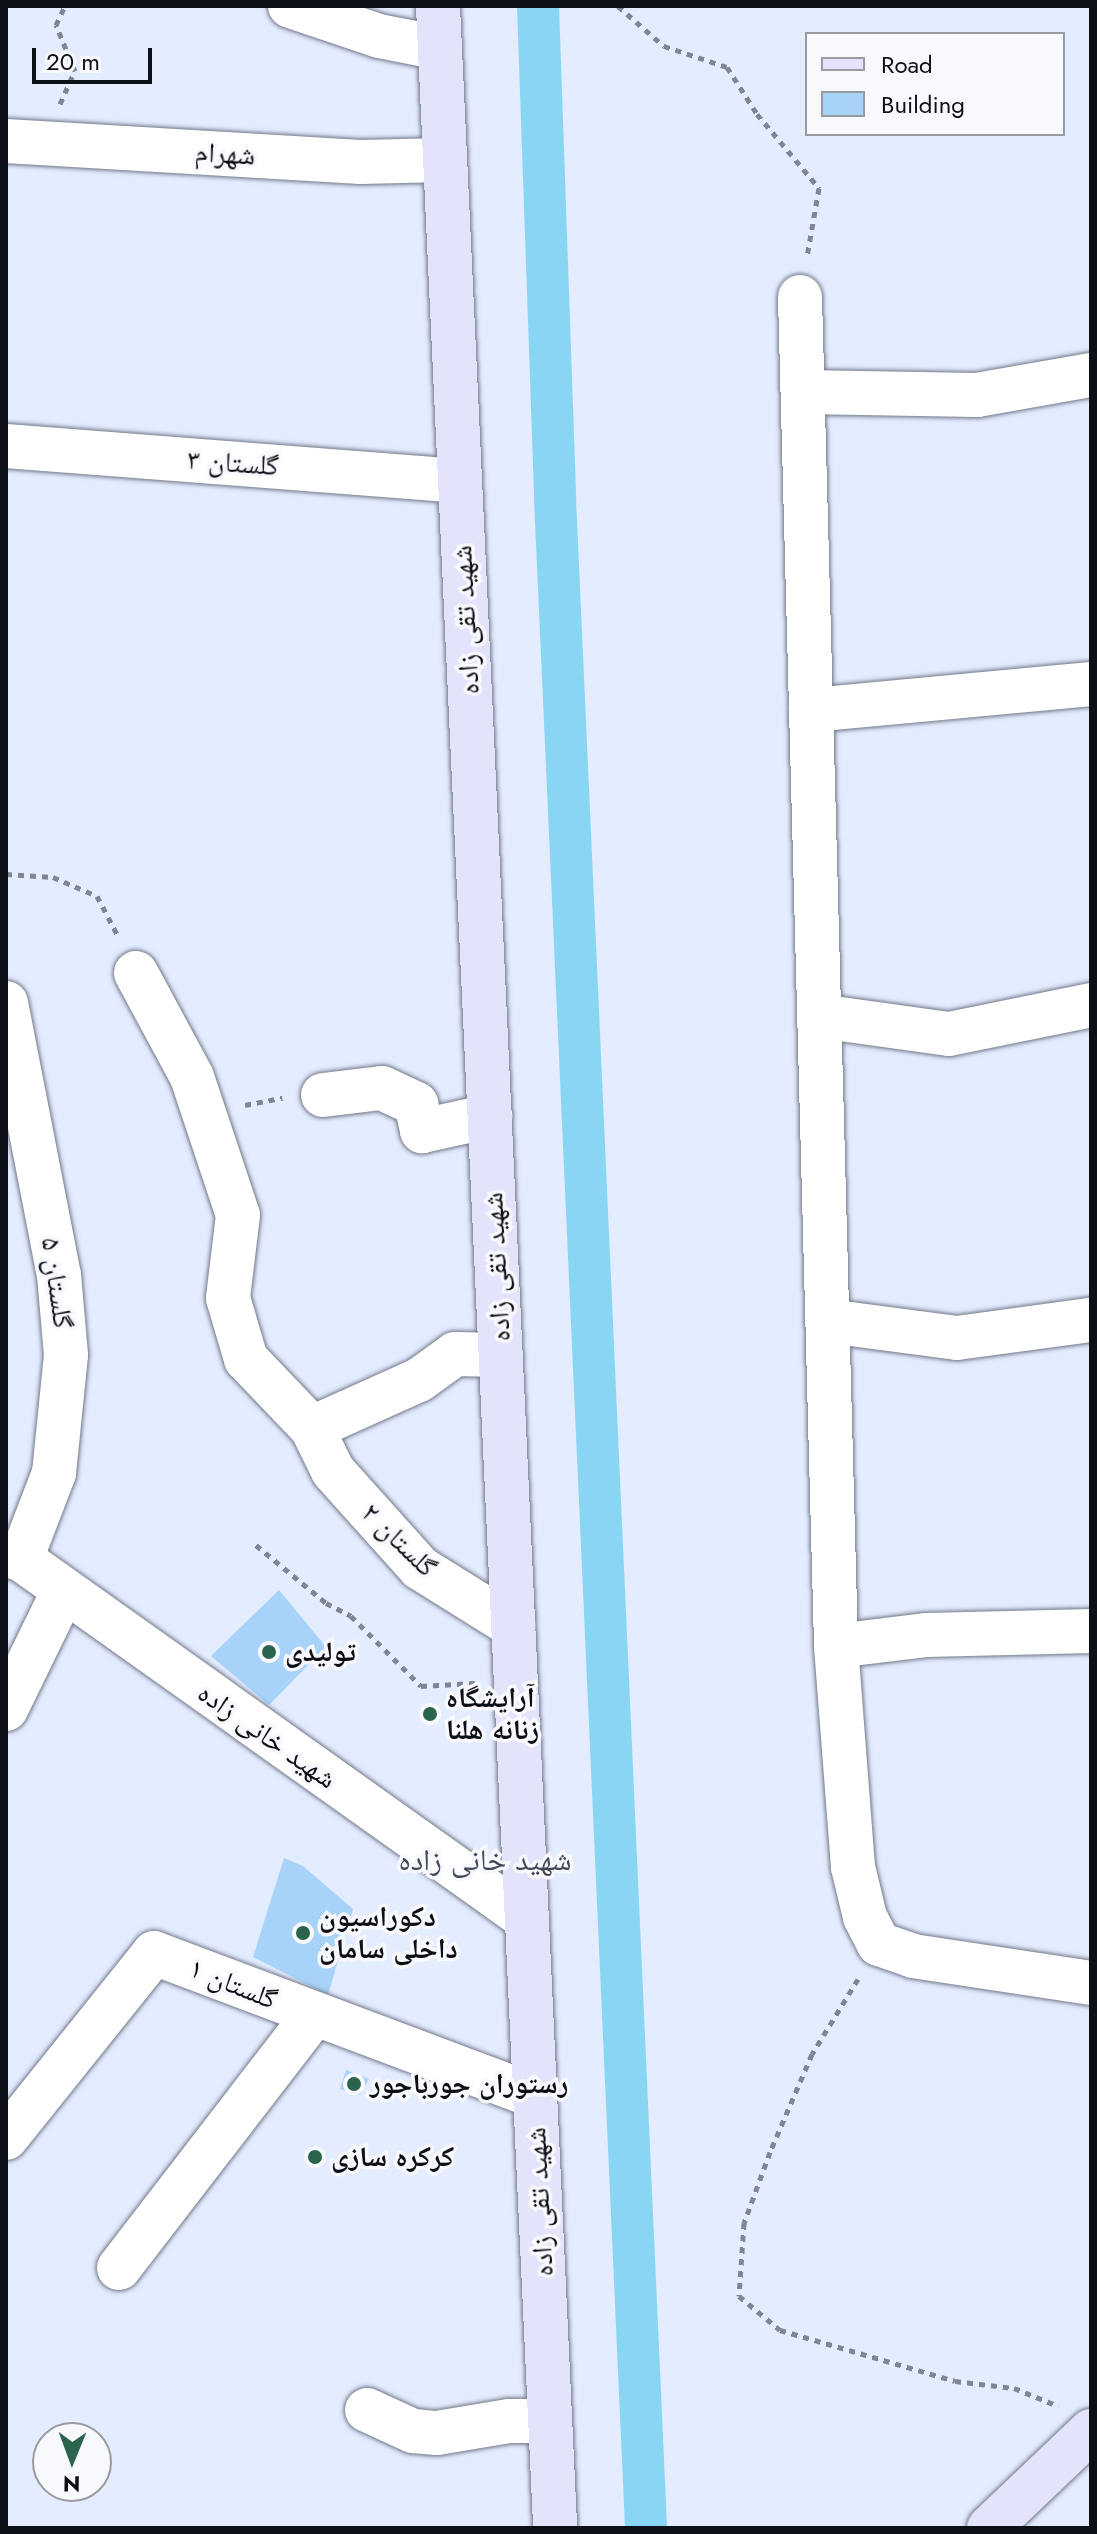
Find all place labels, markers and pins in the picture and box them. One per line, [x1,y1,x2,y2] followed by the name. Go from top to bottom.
[285,1635,356,1669] place label: تولیدی
[260,1643,278,1661] marker: تولیدی
[446,1681,539,1747] place label: آرایشگاه زنانه هلنا
[421,1705,439,1723] marker: آرایشگاه زنانه هلنا
[319,1900,458,1966] place label: دکوراسیون داخلی سامان
[294,1924,312,1942] marker: دکوراسیون داخلی سامان
[370,2067,568,2101] place label: رستوران جورباجور
[345,2075,363,2093] marker: رستوران جورباجور
[331,2140,454,2174] place label: کرکره سازی
[306,2148,324,2166] marker: کرکره سازی

